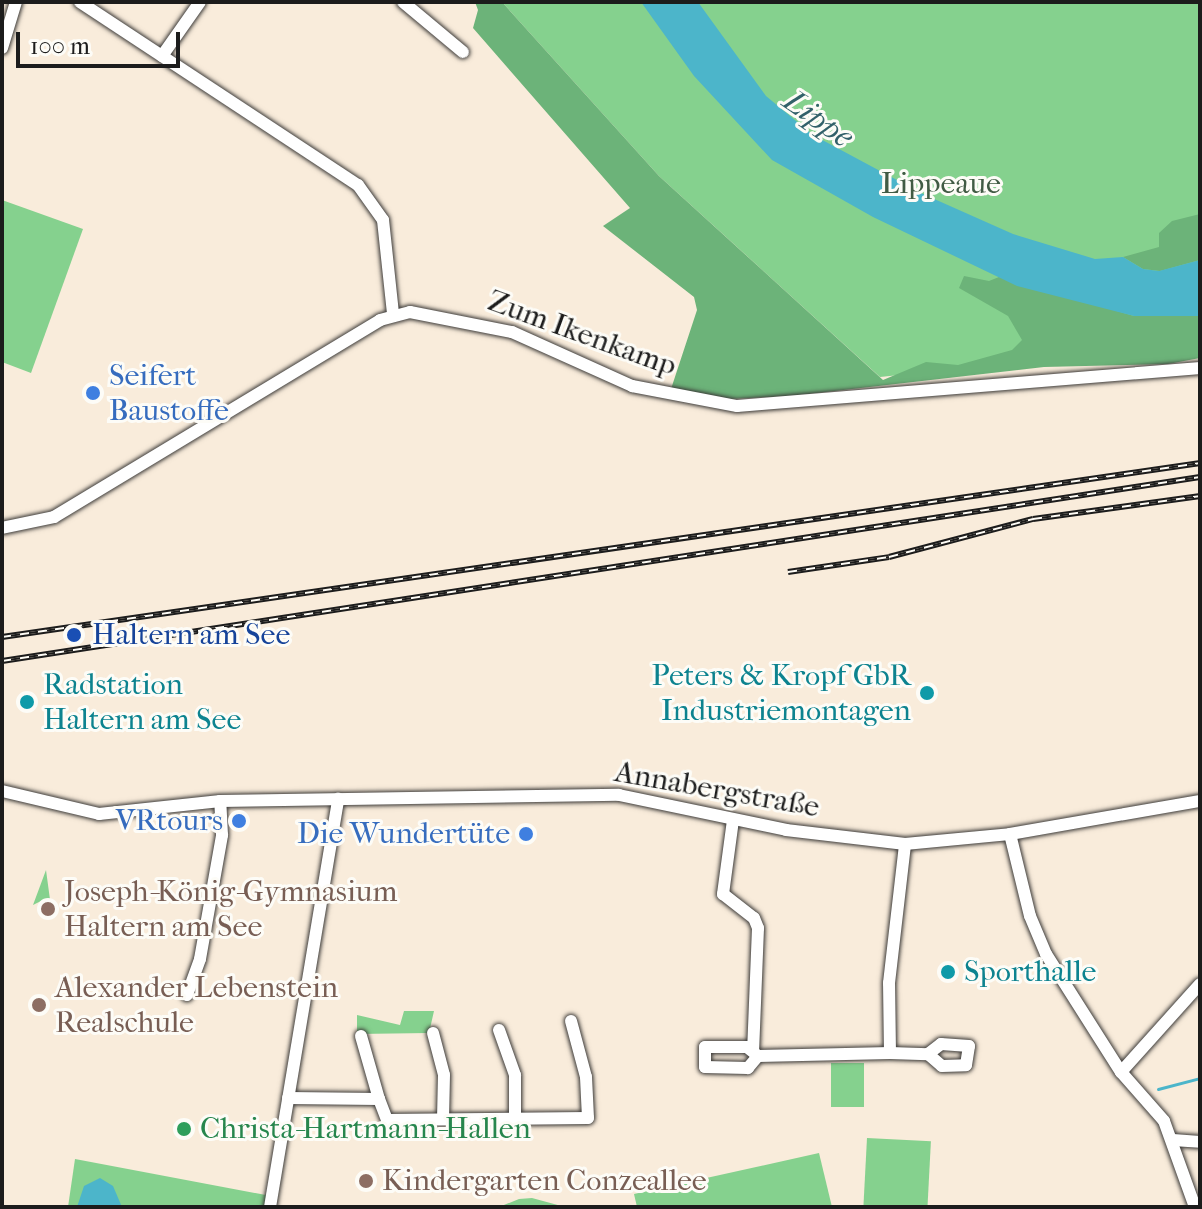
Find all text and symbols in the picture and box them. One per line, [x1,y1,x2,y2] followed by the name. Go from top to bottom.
[20,16,184,66] scale bar
[30,32,90,60] text: 100 m
[776,82,860,156] water label: Lippe
[881,166,1001,202] park label: Lippeaue
[483,283,681,385] street label: Zum Ikenkamp
[109,358,229,428] place label: Seifert Baustoffe
[84,384,102,402] marker: Seifert Baustoffe
[92,617,290,653] place label: Haltern am See
[63,624,85,646] marker: Haltern am See
[652,658,911,728] place label: Peters & Kropf GbR Industriemontagen
[43,667,241,738] place label: Radstation Haltern am See
[918,684,936,702] marker: Peters & Kropf GbR Industriemontagen
[18,693,36,711] marker: Radstation Haltern am See
[612,754,822,826] street label: Annabergstraße
[116,803,223,839] place label: VRtours
[230,812,248,830] marker: VRtours
[297,816,510,852] place label: Die Wundertüte
[517,825,535,843] marker: Die Wundertüte
[64,874,397,944] place label: Joseph-König-Gymnasium Haltern am See
[39,900,57,918] marker: Joseph-König-Gymnasium Haltern am See
[964,954,1096,990] place label: Sporthalle
[939,963,957,981] marker: Sporthalle
[55,970,338,1040] place label: Alexander Lebenstein Realschule
[30,996,48,1014] marker: Alexander Lebenstein Realschule
[200,1111,531,1147] place label: Christa-Hartmann-Hallen
[175,1120,193,1138] marker: Christa-Hartmann-Hallen
[382,1163,707,1199] place label: Kindergarten Conzeallee
[357,1172,375,1190] marker: Kindergarten Conzeallee

